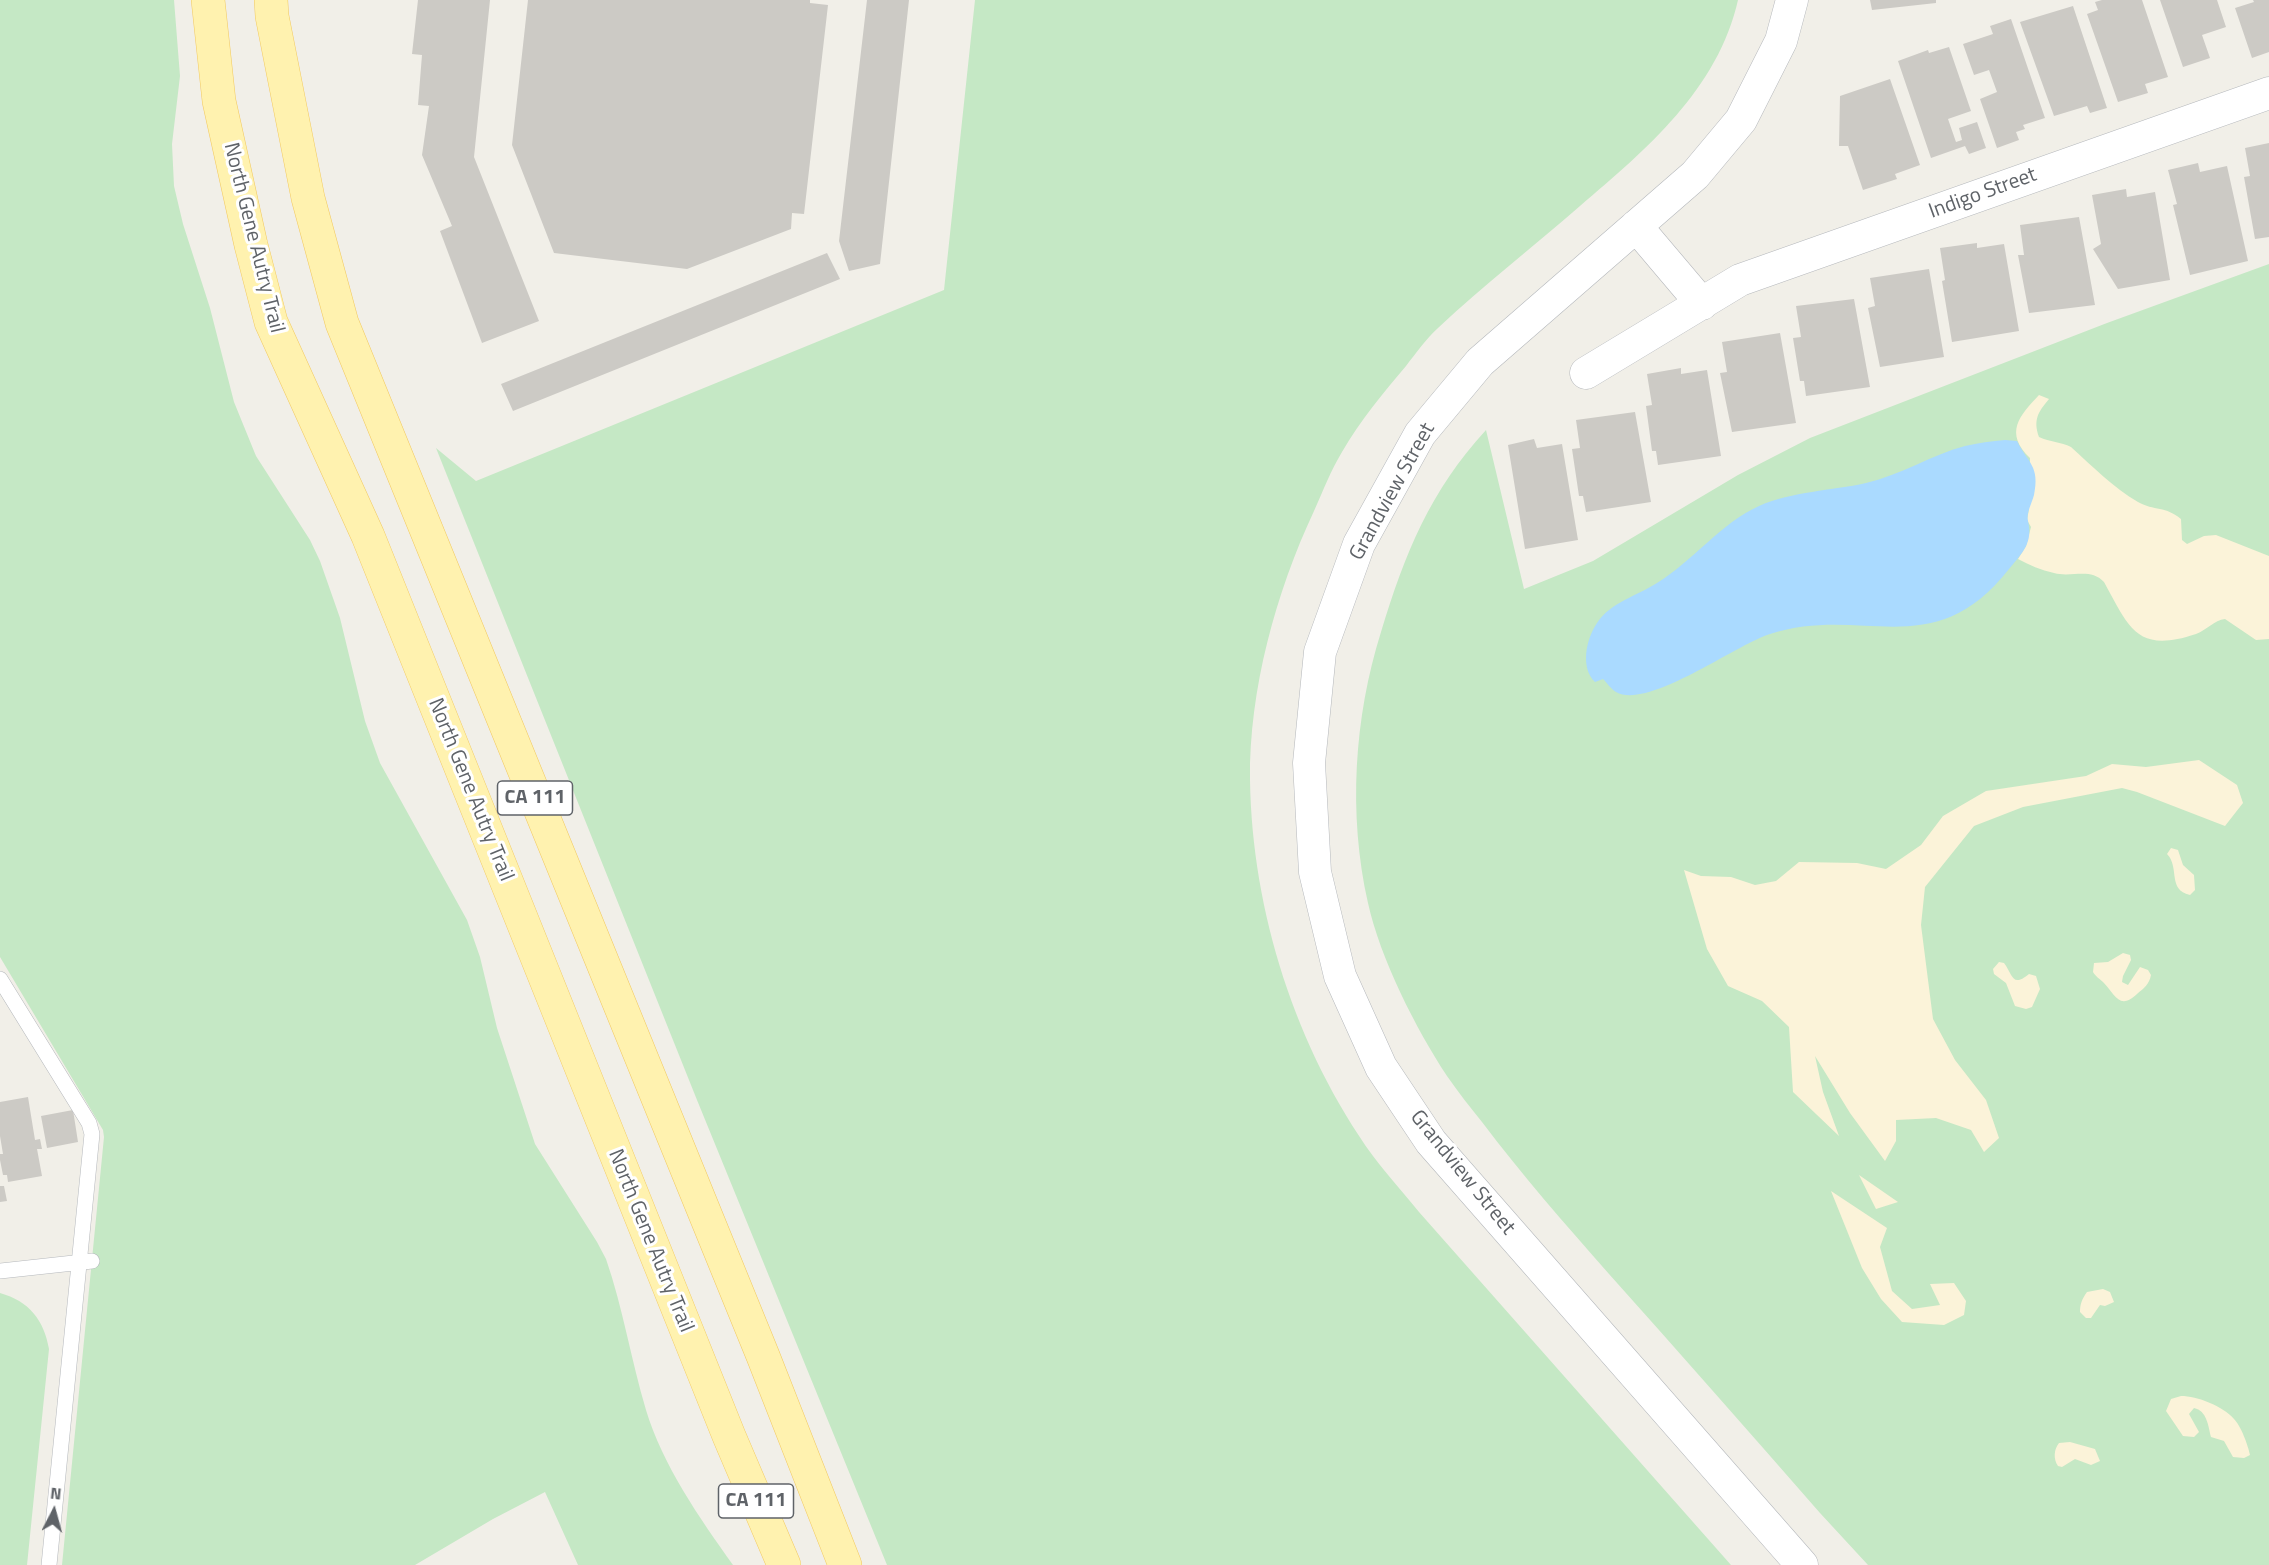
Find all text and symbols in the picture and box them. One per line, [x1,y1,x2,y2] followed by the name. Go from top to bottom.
[217,140,289,336] street label: North Gene Autry Trail
[1926,163,2040,225] street label: Indigo Street
[1345,419,1441,565] street label: Grandview Street
[422,695,518,885] street label: North Gene Autry Trail
[498,781,572,815] road number: CA 111
[1404,1106,1520,1240] street label: Grandview Street
[602,1146,698,1336] street label: North Gene Autry Trail
[24,1481,84,1541] north arrow
[49,1481,63,1506] text: N
[718,1484,794,1518] road number: CA 111

